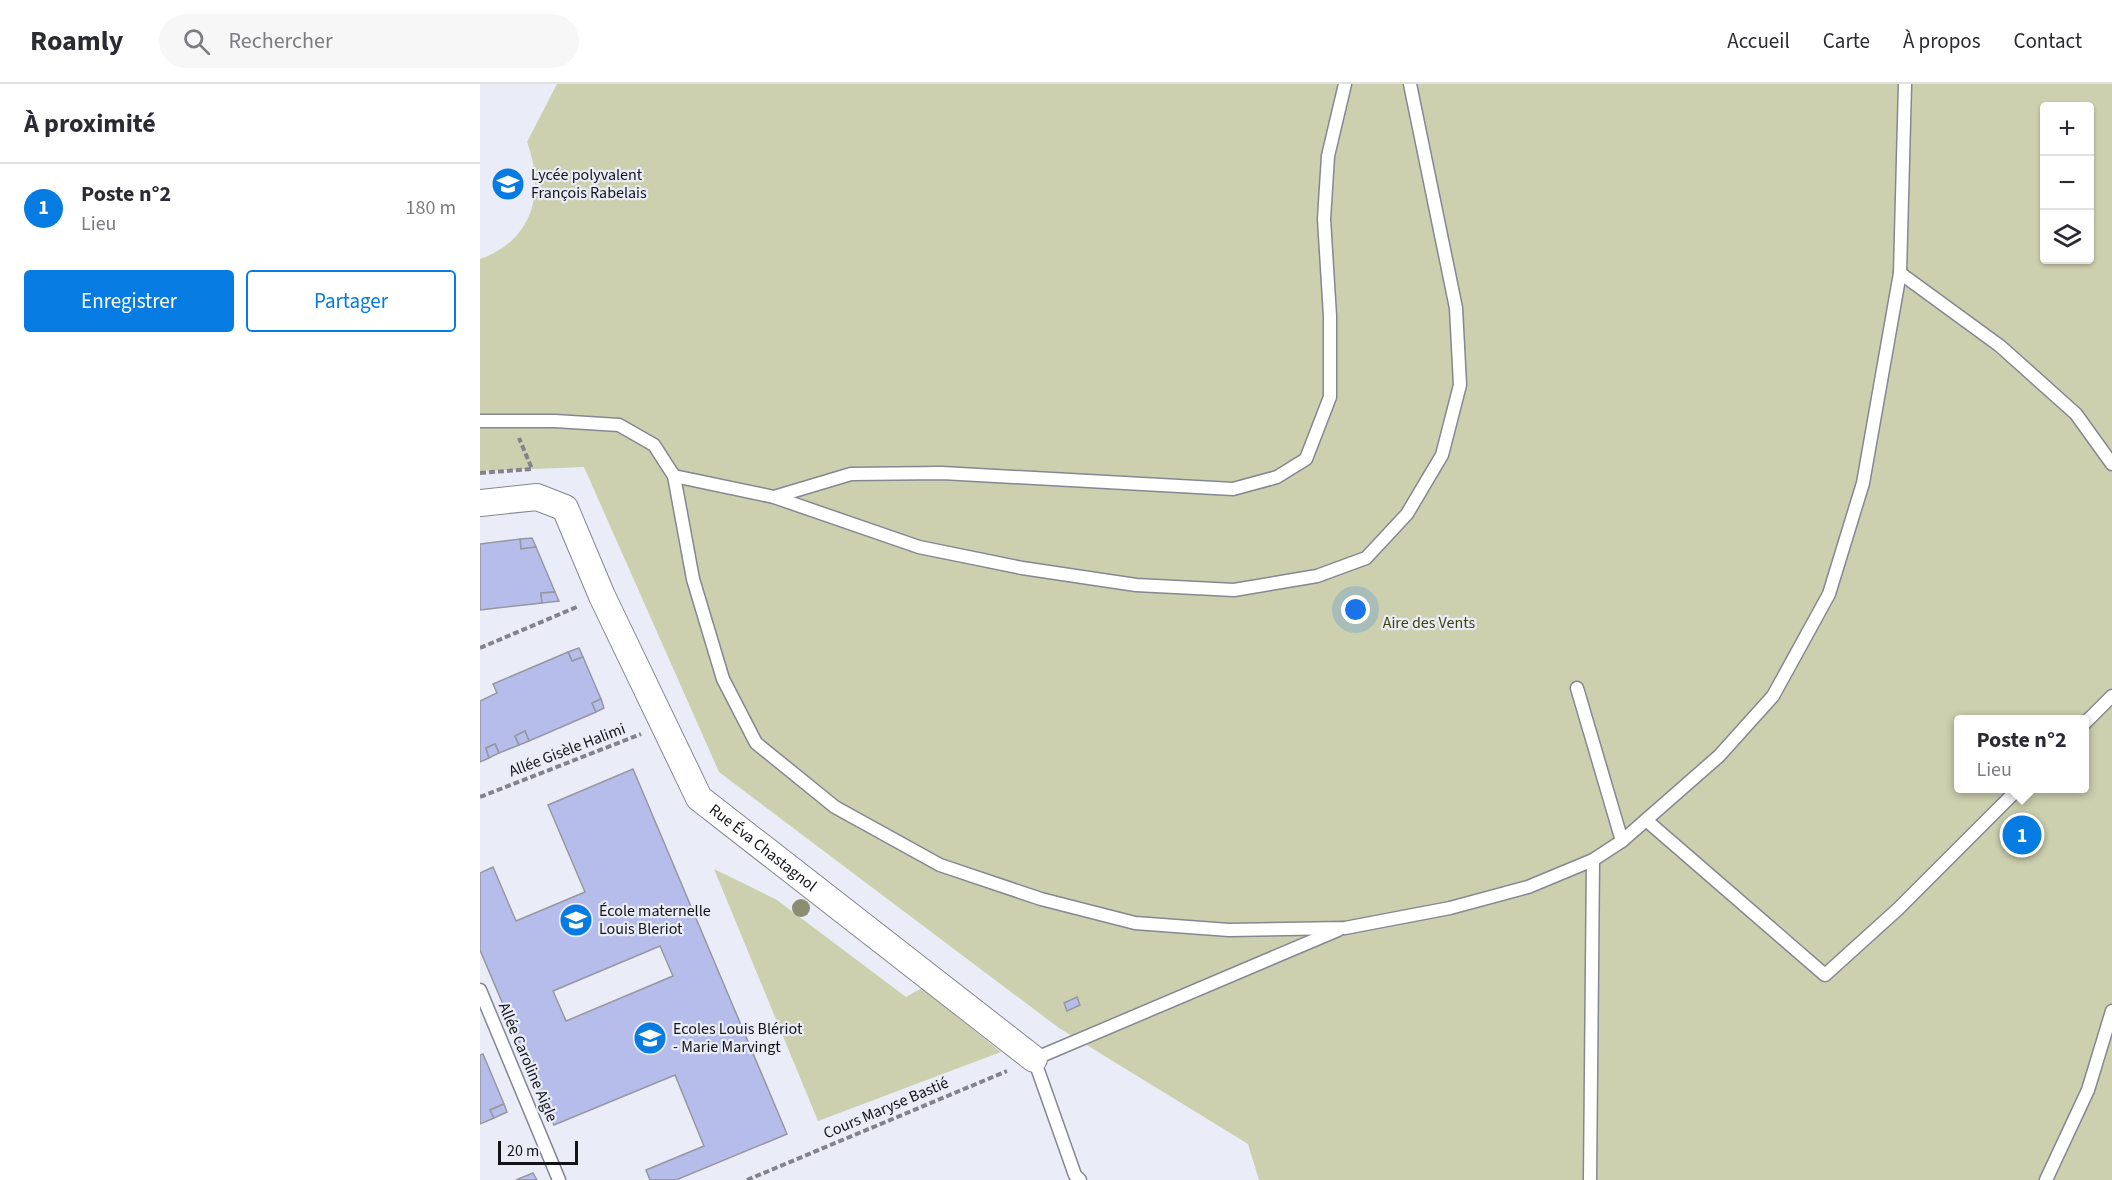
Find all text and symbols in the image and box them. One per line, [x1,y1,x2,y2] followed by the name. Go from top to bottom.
[159,14,579,68] search box
[30,21,123,61] text: Roamly
[180,25,213,58] icon: search
[228,25,333,57] text: Rechercher
[1727,26,1790,56] text: Accueil
[1823,26,1870,56] text: Carte
[1903,26,1980,56] text: À propos
[2013,26,2082,56] text: Contact
[2040,102,2094,264] map controls
[2040,102,2094,156] button: +
[24,105,156,142] text: À proximité
[2040,156,2094,210] button: −
[531,164,647,204] place label: Lycée polyvalent François Rabelais
[490,166,526,202] school or university icon: Lycée polyvalent François Rabelais
[81,178,171,210] text: Poste n°2
[38,194,49,222] text: 1
[406,194,456,222] text: 180 m
[81,210,116,238] text: Lieu
[2040,210,2094,264] button: layers
[24,270,234,332] button: Enregistrer
[246,270,456,332] button: Partager
[1341,595,1370,624] your location
[1383,612,1476,634] park label: Aire des Vents
[1954,715,2089,793] popup
[506,718,628,782] street label: Allée Gisèle Halimi
[1976,724,2067,756] text: Poste n°2
[1976,756,2012,784] text: Lieu
[705,799,821,897] street label: Rue Éva Chastagnol
[2002,812,2042,858] pin: 1
[599,900,711,940] place label: École maternelle Louis Bleriot
[558,902,594,938] school or university icon: École maternelle Louis Bleriot
[493,999,563,1125] street label: Allée Caroline Aigle
[673,1018,803,1058] place label: Ecoles Louis Blériot - Marie Marvingt
[632,1020,668,1056] school or university icon: Ecoles Louis Blériot - Marie Marvingt
[820,1072,952,1144] street label: Cours Maryse Bastié
[498,1138,578,1166] scale bar
[507,1140,539,1162] text: 20 m

